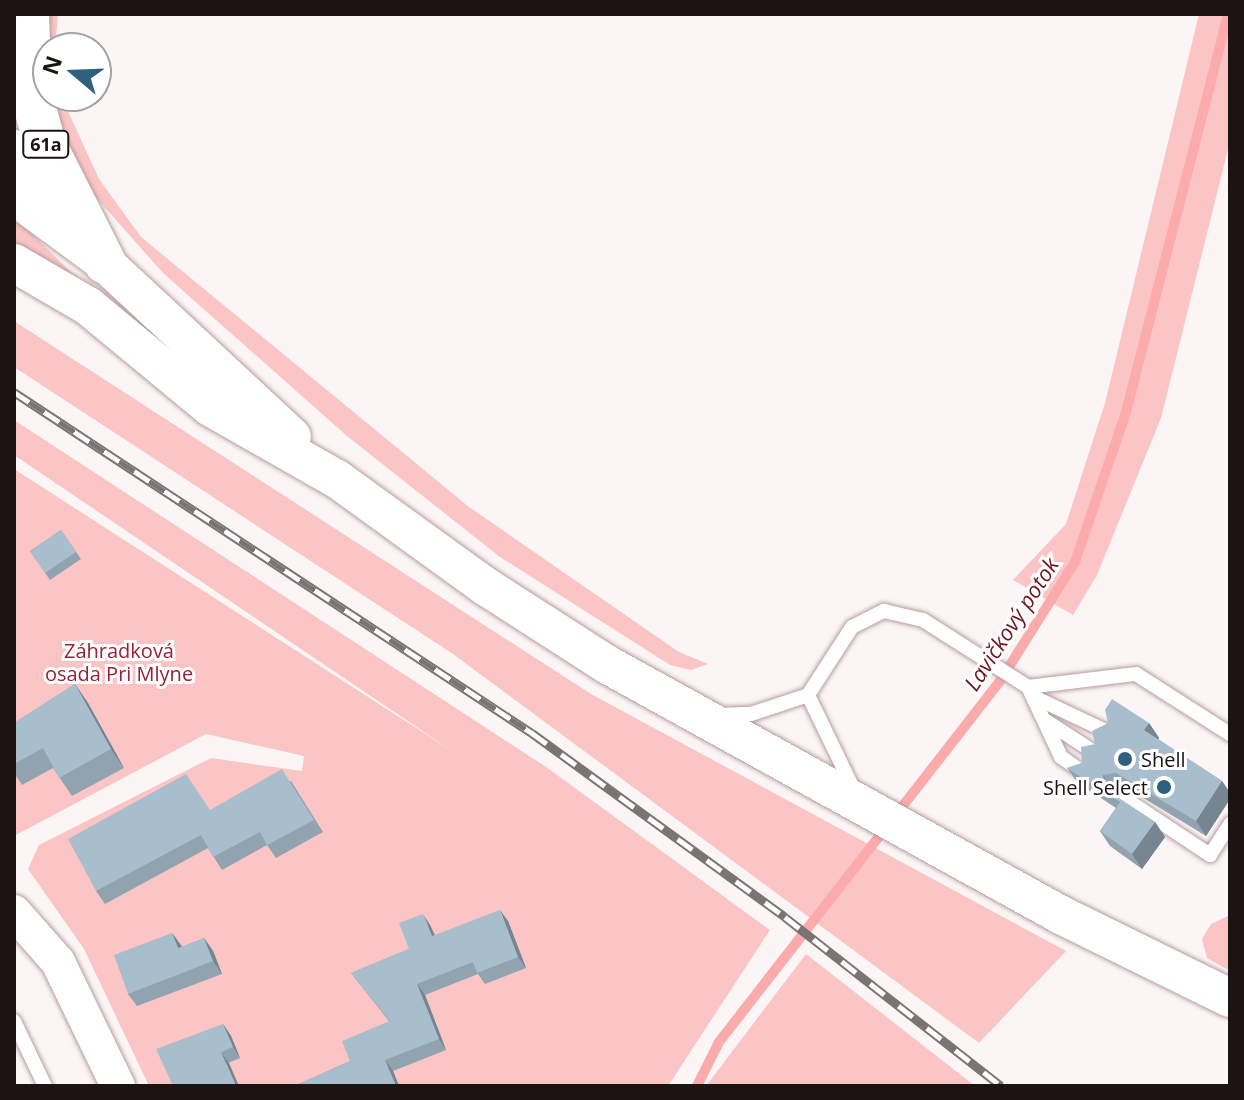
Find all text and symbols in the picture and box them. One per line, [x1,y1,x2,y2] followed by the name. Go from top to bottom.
[32,32,112,112] north arrow
[34,52,68,78] text: N
[22,130,70,158] road number: 61a
[958,553,1064,695] water label: Lavičkový potok
[45,639,193,686] park label: Záhradková osada Pri Mlyne
[1141,747,1186,771] place label: Shell
[1116,750,1134,768] marker: Shell
[1043,775,1148,799] place label: Shell Select
[1155,778,1173,796] marker: Shell Select

